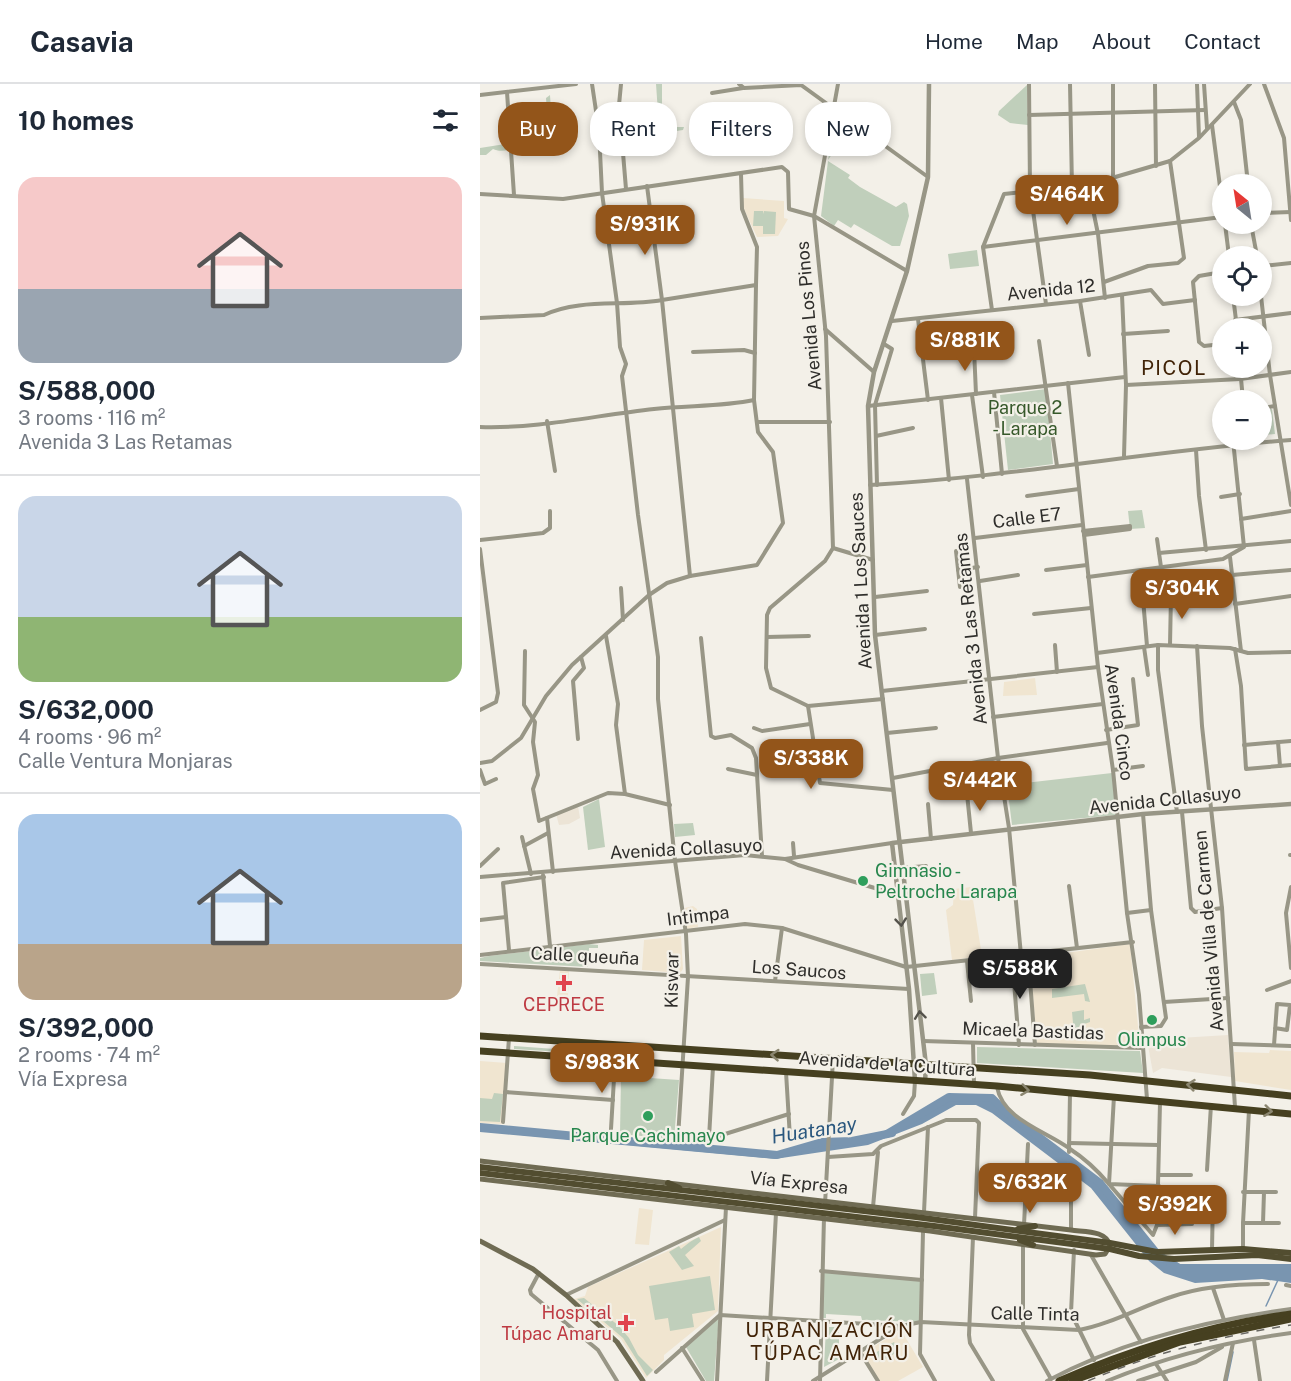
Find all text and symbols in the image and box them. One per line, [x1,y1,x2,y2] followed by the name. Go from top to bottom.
[30,25,134,58] text: Casavia
[925,29,983,54] text: Home
[1016,29,1059,54] text: Map
[1092,29,1151,54] text: About
[1184,29,1261,54] text: Contact
[498,102,578,156] chip: Buy
[590,102,677,156] chip: Rent
[689,102,793,156] chip: Filters
[805,102,891,156] chip: New
[429,104,462,137] icon: filters
[18,105,134,136] text: 10 homes
[1212,174,1272,234] north arrow
[1212,174,1272,450] map controls
[1018,175,1116,226] pin: S/464K
[1029,182,1105,206] text: S/464K
[596,205,694,256] pin: S/931K
[610,212,680,236] text: S/931K
[186,216,294,324] icon: home
[792,240,825,392] street label: Avenida Los Pinos
[1212,246,1272,306] button: locate
[1006,274,1096,305] street label: Avenida 12
[1212,318,1272,378] button: +
[916,321,1014,372] pin: S/881K
[929,328,1001,352] text: S/881K
[1141,356,1207,380] district label: PICOL
[18,375,156,406] text: S/588,000
[1212,390,1272,450] button: −
[988,397,1062,439] park label: Parque 2 - Larapa
[18,406,165,430] text: 3 rooms · 116 m²
[18,430,232,454] text: Avenida 3 Las Retamas
[845,492,876,670] street label: Avenida 1 Los Sauces
[991,503,1062,532] street label: Calle E7
[950,532,991,726] street label: Avenida 3 Las Retamas
[186,535,294,643] icon: home
[1133,569,1231,620] pin: S/304K
[1145,576,1219,600] text: S/304K
[1101,662,1138,782] street label: Avenida Cinco
[18,694,154,725] text: S/632,000
[18,725,161,749] text: 4 rooms · 96 m²
[762,739,860,790] pin: S/338K
[773,746,849,770] text: S/338K
[18,749,233,773] text: Calle Ventura Monjaras
[931,761,1029,812] pin: S/442K
[943,768,1017,792] text: S/442K
[1088,781,1242,818] street label: Avenida Collasuyo
[1189,829,1228,1033] street label: Avenida Villa de Carmen
[609,834,763,863] street label: Avenida Collasuyo
[186,853,294,961] icon: home
[875,860,1017,902] place label: Gimnasio - Peltroche Larapa
[856,874,870,888] marker: Gimnasio - Peltroche Larapa
[665,901,730,930] street label: Intimpa
[894,917,907,927] one-way arrow
[530,942,640,969] street label: Calle queuña
[971,949,1069,1000] pin: S/588K
[661,951,682,1008] street label: Kiswar
[751,956,847,983] street label: Los Saucos
[982,956,1058,980] text: S/588K
[555,974,573,992] marker: CEPRECE
[523,994,605,1015] place label: CEPRECE
[914,1010,927,1019] one-way arrow
[18,1012,154,1043] text: S/392,000
[1145,1013,1159,1027] marker: Olimpus
[962,1018,1104,1043] street label: Micaela Bastidas
[1118,1029,1186,1050] place label: Olimpus
[18,1043,160,1067] text: 2 rooms · 74 m²
[553,1043,651,1094] pin: S/983K
[798,1047,976,1080] street label: Avenida de la Cultura
[770,1049,779,1062] one-way arrow
[564,1050,640,1074] text: S/983K
[18,1067,128,1091] text: Vía Expresa
[1187,1079,1196,1092] one-way arrow
[1021,1083,1030,1095] one-way arrow
[1263,1104,1272,1117] one-way arrow
[641,1109,655,1123] marker: Parque Cachimayo
[770,1111,859,1149] water label: Huatanay
[570,1125,726,1146] place label: Parque Cachimayo
[981,1163,1079,1214] pin: S/632K
[749,1167,849,1198] street label: Vía Expresa
[993,1170,1067,1194] text: S/632K
[1126,1185,1224,1236] pin: S/392K
[1138,1192,1212,1216] text: S/392K
[501,1302,612,1344] place label: Hospital Túpac Amaru
[990,1302,1080,1325] street label: Calle Tinta
[617,1314,635,1332] marker: Hospital Túpac Amaru
[745,1317,915,1365] district label: URBANIZACIÓN TÚPAC AMARU

